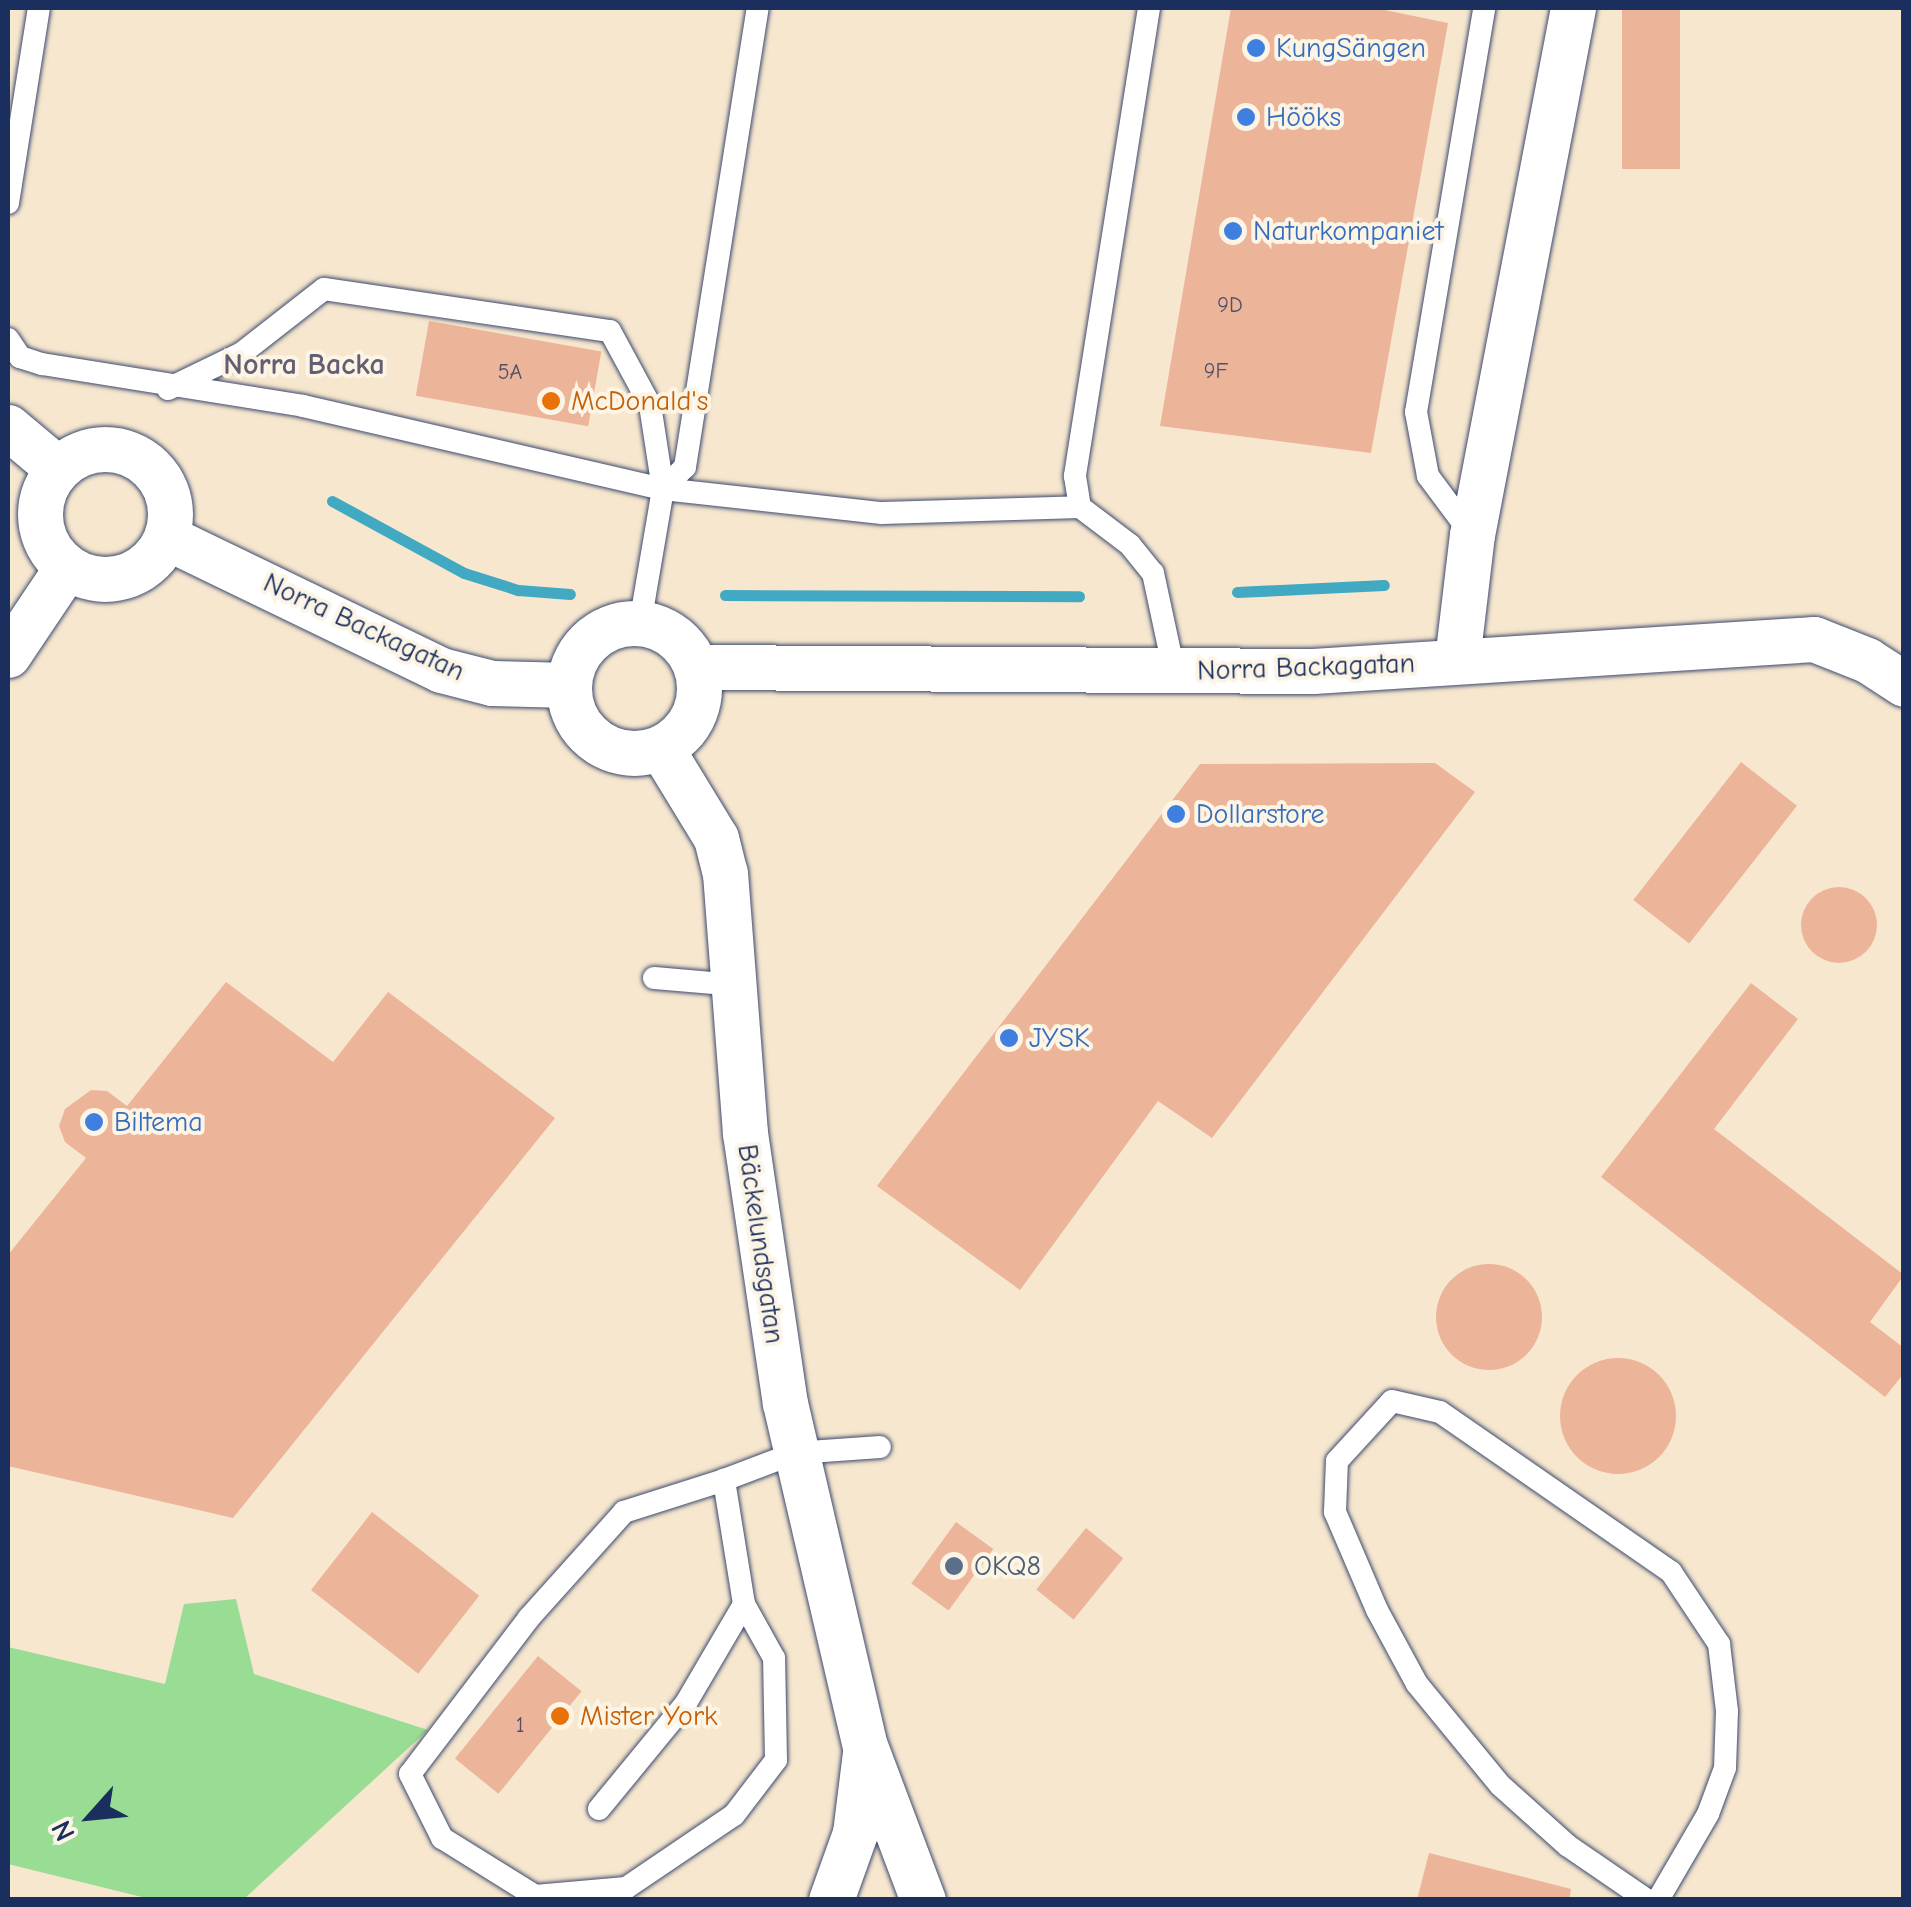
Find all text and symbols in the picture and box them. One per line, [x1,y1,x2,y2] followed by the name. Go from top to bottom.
[1276,31,1426,65] place label: KungSängen
[1245,37,1267,59] marker: KungSängen
[1266,100,1341,134] place label: Hööks
[1235,106,1257,128] marker: Hööks
[1253,214,1443,248] place label: Naturkompaniet
[1222,220,1244,242] marker: Naturkompaniet
[1217,293,1243,319] house number: 9D
[223,347,385,383] district label: Norra Backa
[1204,359,1228,385] house number: 9F
[498,360,522,386] house number: 5A
[571,384,708,418] place label: McDonald's
[540,390,562,412] marker: McDonald's
[258,566,470,688] street label: Norra Backagatan
[1197,646,1415,688] street label: Norra Backagatan
[1196,797,1325,831] place label: Dollarstore
[1165,803,1187,825] marker: Dollarstore
[1029,1021,1090,1055] place label: JYSK
[998,1027,1020,1049] marker: JYSK
[114,1105,203,1139] place label: Biltema
[83,1111,105,1133] marker: Biltema
[730,1142,792,1346] street label: Bäckelundsgatan
[974,1549,1041,1583] place label: OKQ8
[943,1555,965,1577] marker: OKQ8
[580,1699,718,1733] place label: Mister York
[549,1705,571,1727] marker: Mister York
[516,1713,524,1739] house number: 1
[40,1767,140,1867] north arrow
[45,1815,82,1846] text: N

